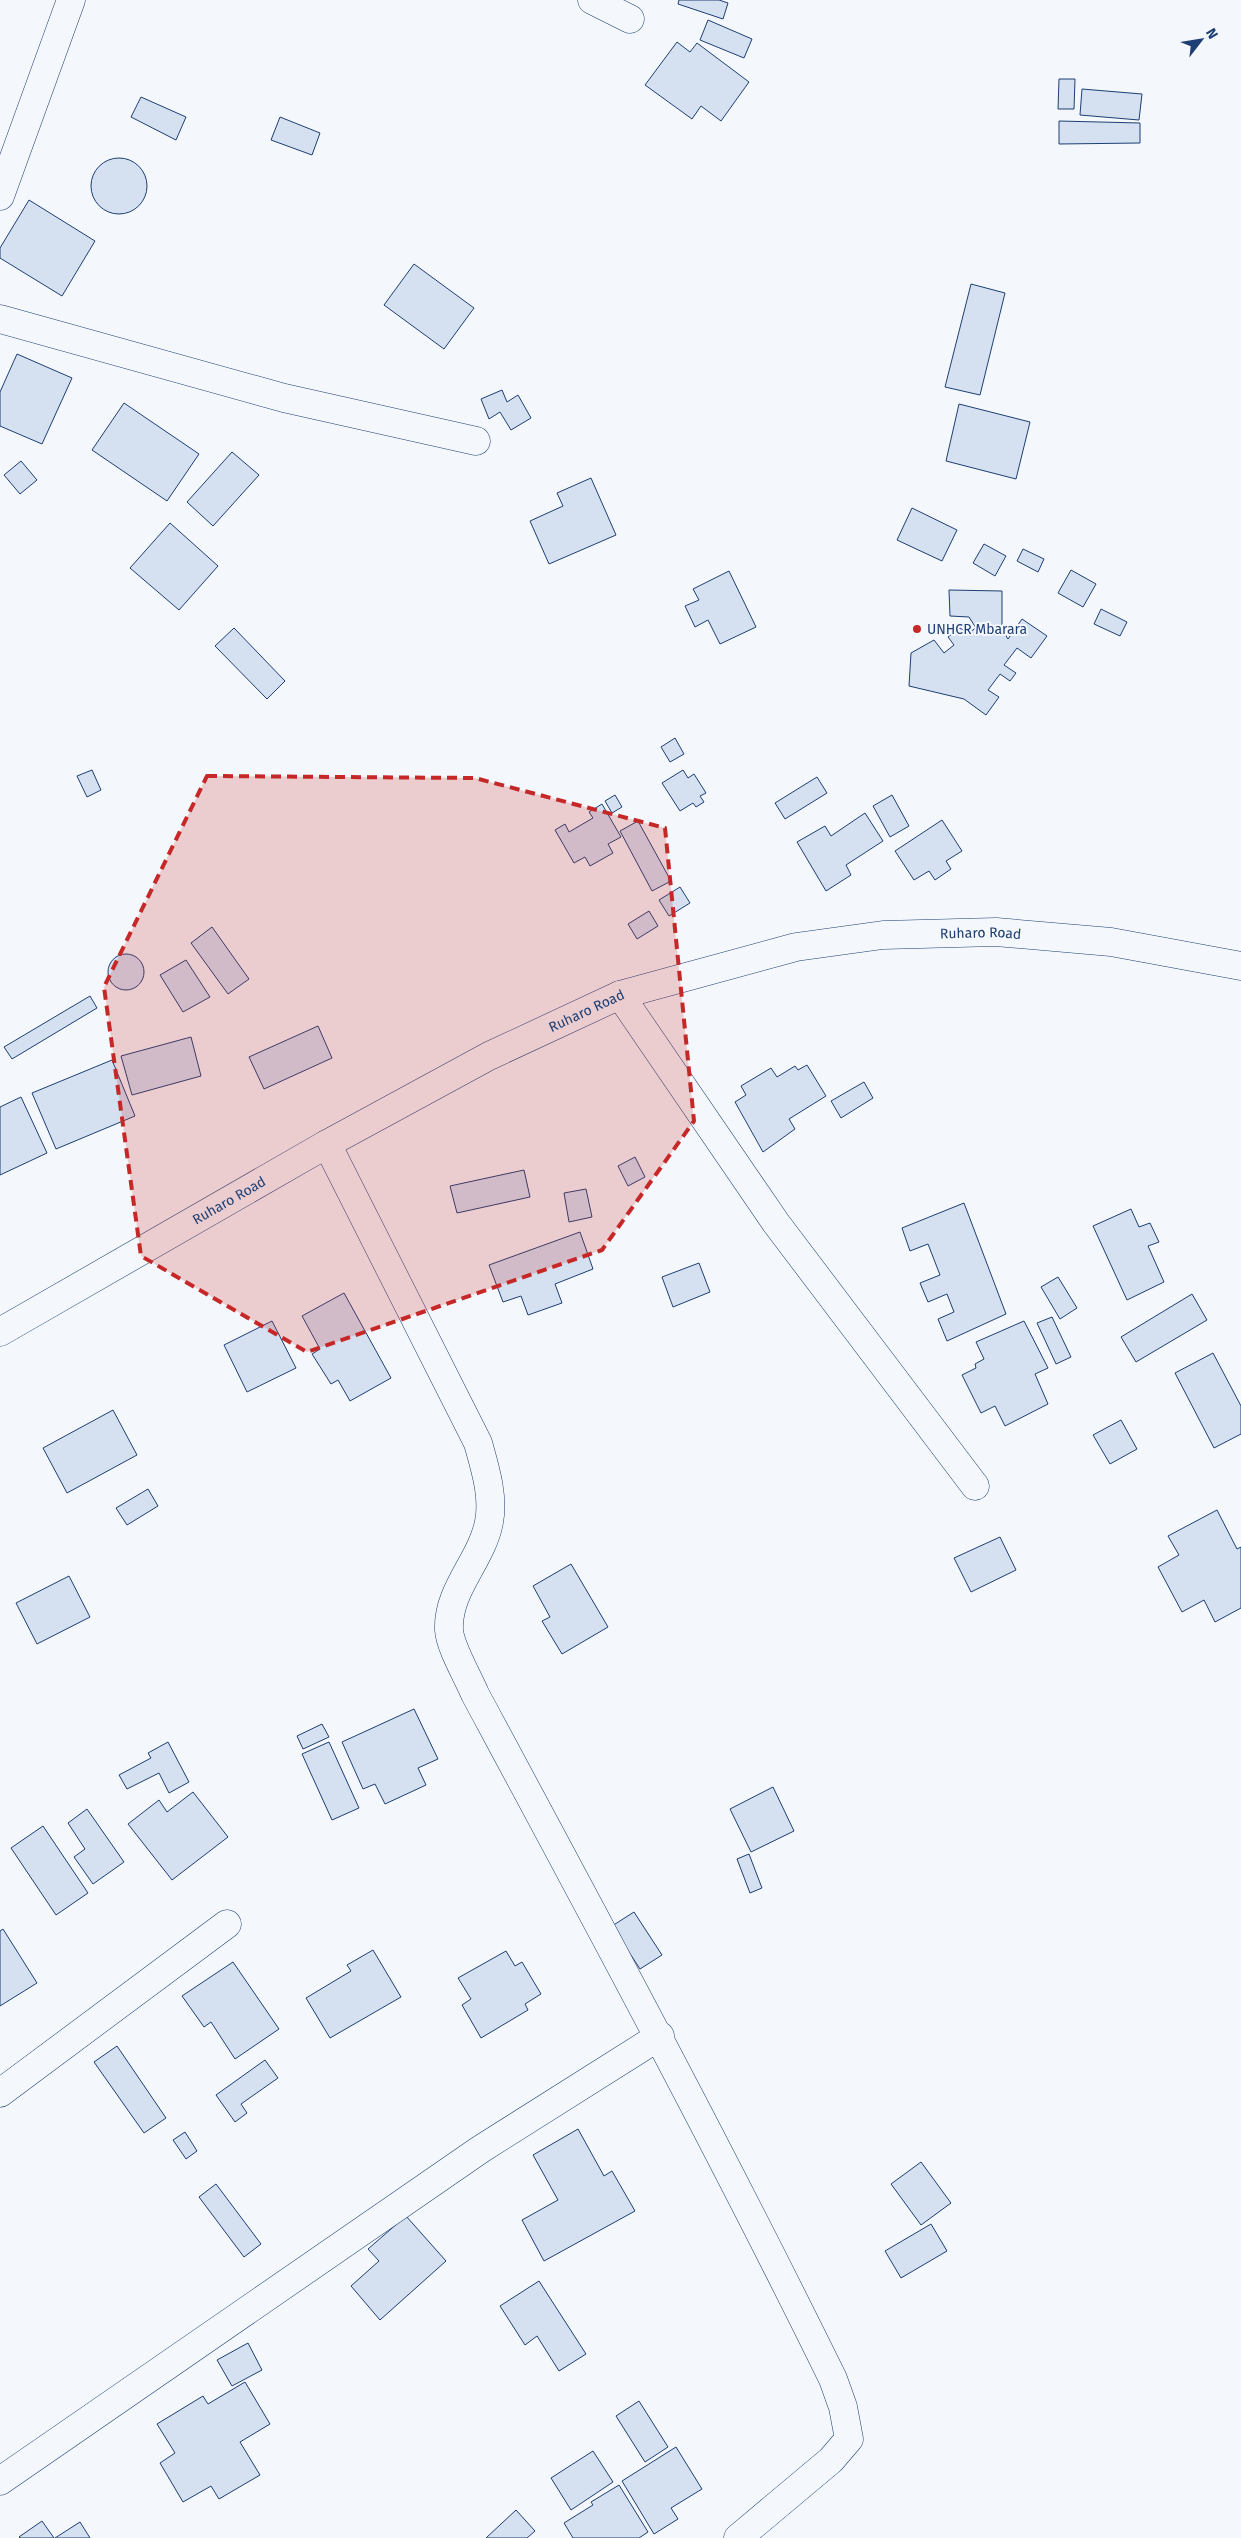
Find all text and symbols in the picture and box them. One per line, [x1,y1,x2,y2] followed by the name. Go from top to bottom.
[1176,15,1226,65] north arrow
[1202,25,1221,42] text: N
[927,621,1027,638] place label: UNHCR Mbarara
[911,623,923,635] marker: UNHCR Mbarara
[940,923,1022,943] street label: Ruharo Road
[546,986,627,1036] street label: Ruharo Road
[189,1173,269,1228] street label: Ruharo Road

